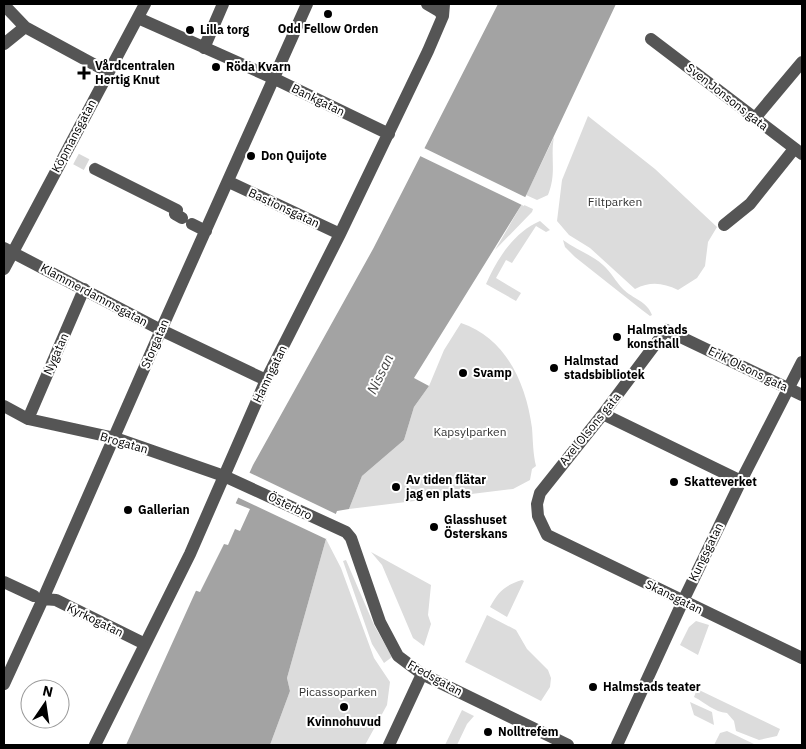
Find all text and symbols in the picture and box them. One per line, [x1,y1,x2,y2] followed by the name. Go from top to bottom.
[322,8,334,20] marker: Odd Fellow Orden
[278,21,378,36] place label: Odd Fellow Orden
[200,22,250,37] place label: Lilla torg
[184,24,196,36] marker: Lilla torg
[95,58,175,87] place label: Vårdcentralen Hertig Knut
[226,59,291,74] place label: Röda Kvarn
[683,60,772,134] street label: Sven Jonsons gata
[210,61,222,73] marker: Röda Kvarn
[77,66,91,80] marker: Vårdcentralen Hertig Knut
[289,80,347,119] street label: Bankgatan
[48,97,99,175] street label: Köpmansgatan
[261,148,327,163] place label: Don Quijote
[245,150,257,162] marker: Don Quijote
[246,185,322,231] street label: Bastionsgatan
[588,194,642,209] park label: Filtparken
[38,260,150,329] street label: Klammerdammsgatan
[137,317,172,371] street label: Storgatan
[627,322,688,351] place label: Halmstads konsthall
[40,331,71,377] street label: Nygatan
[611,331,623,343] marker: Halmstads konsthall
[249,342,290,405] street label: Hamngatan
[706,343,791,395] street label: Erik Olsons gata
[363,351,397,397] water label: Nissan
[564,353,645,382] place label: Halmstad stadsbibliotek
[548,362,560,374] marker: Halmstad stadsbibliotek
[473,365,512,380] place label: Svamp
[457,367,469,379] marker: Svamp
[556,389,624,468] street label: Axel Olsons gata
[434,424,506,439] park label: Kapsylparken
[98,429,150,456] street label: Brogatan
[405,472,486,501] place label: Av tiden flätar jag en plats
[684,474,757,489] place label: Skatteverket
[668,476,680,488] marker: Skatteverket
[390,481,402,493] marker: Av tiden flätar jag en plats
[266,488,315,523] street label: Österbro
[138,502,190,517] place label: Gallerian
[122,504,134,516] marker: Gallerian
[444,512,508,541] place label: Glasshuset Österskans
[685,520,726,584] street label: Kungsgatan
[428,521,440,533] marker: Glasshuset Österskans
[643,576,706,617] street label: Skansgatan
[65,599,126,640] street label: Kyrkogatan
[405,656,465,699] street label: Fredsgatan
[20,679,70,729] north arrow
[603,679,701,694] place label: Halmstads teater
[41,681,55,701] text: N
[587,681,599,693] marker: Halmstads teater
[299,684,377,699] park label: Picassoparken
[338,701,350,713] marker: Kvinnohuvud
[307,714,381,729] place label: Kvinnohuvud
[498,724,558,739] place label: Nolltrefem
[482,726,494,738] marker: Nolltrefem

